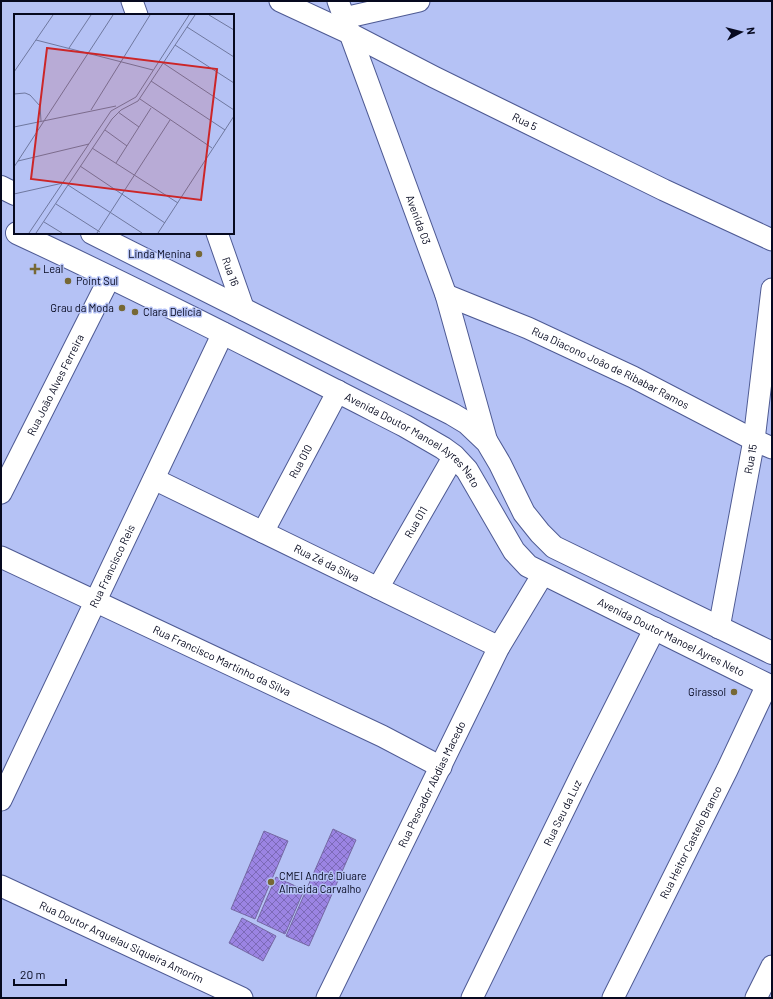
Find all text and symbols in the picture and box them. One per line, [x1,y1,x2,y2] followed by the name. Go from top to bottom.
[721,12,761,52] north arrow
[14,14,234,234] inset map
[745,26,758,35] text: N
[510,110,540,133] street label: Rua 5
[404,193,434,246] street label: Avenida 03
[128,247,191,260] place label: Linda Menina
[194,249,204,259] marker: Linda Menina
[220,255,242,288] street label: Rua 16
[43,262,63,275] place label: Leal
[30,264,40,274] marker: Leal
[76,274,118,287] place label: Point Sul
[63,276,73,286] marker: Point Sul
[50,301,114,314] place label: Grau da Moda
[117,303,127,313] marker: Grau da Moda
[143,305,201,318] place label: Clara Delícia
[130,307,140,317] marker: Clara Delícia
[530,324,692,411] street label: Rua Diacono João de Ribabar Ramos
[24,332,86,438] street label: Rua João Alves Ferreira
[343,389,483,490] street label: Avenida Doutor Manoel Ayres Neto
[286,442,314,480] street label: Rua 010
[741,443,759,475] street label: Rua 15
[401,504,430,540] street label: Rua 011
[86,522,137,610] street label: Rua Francisco Reis
[292,541,362,584] street label: Rua Zé da Silva
[596,595,747,678] street label: Avenida Doutor Manoel Ayres Neto
[151,622,293,698] street label: Rua Francisco Martinho da Silva
[688,685,726,698] place label: Girassol
[729,687,739,697] marker: Girassol
[395,719,468,849] street label: Rua Pescador Abdias Macedo
[540,778,584,848] street label: Rua Seu da Luz
[657,784,724,901] street label: Rua Heitor Castelo Branco
[279,869,367,895] place label: CMEI André Diuare Almeida Carvalho
[266,877,276,887] marker: CMEI André Diuare Almeida Carvalho
[38,898,206,985] street label: Rua Doutor Arquelau Siqueira Amorim
[14,961,66,987] scale bar
[20,967,46,981] text: 20 m

